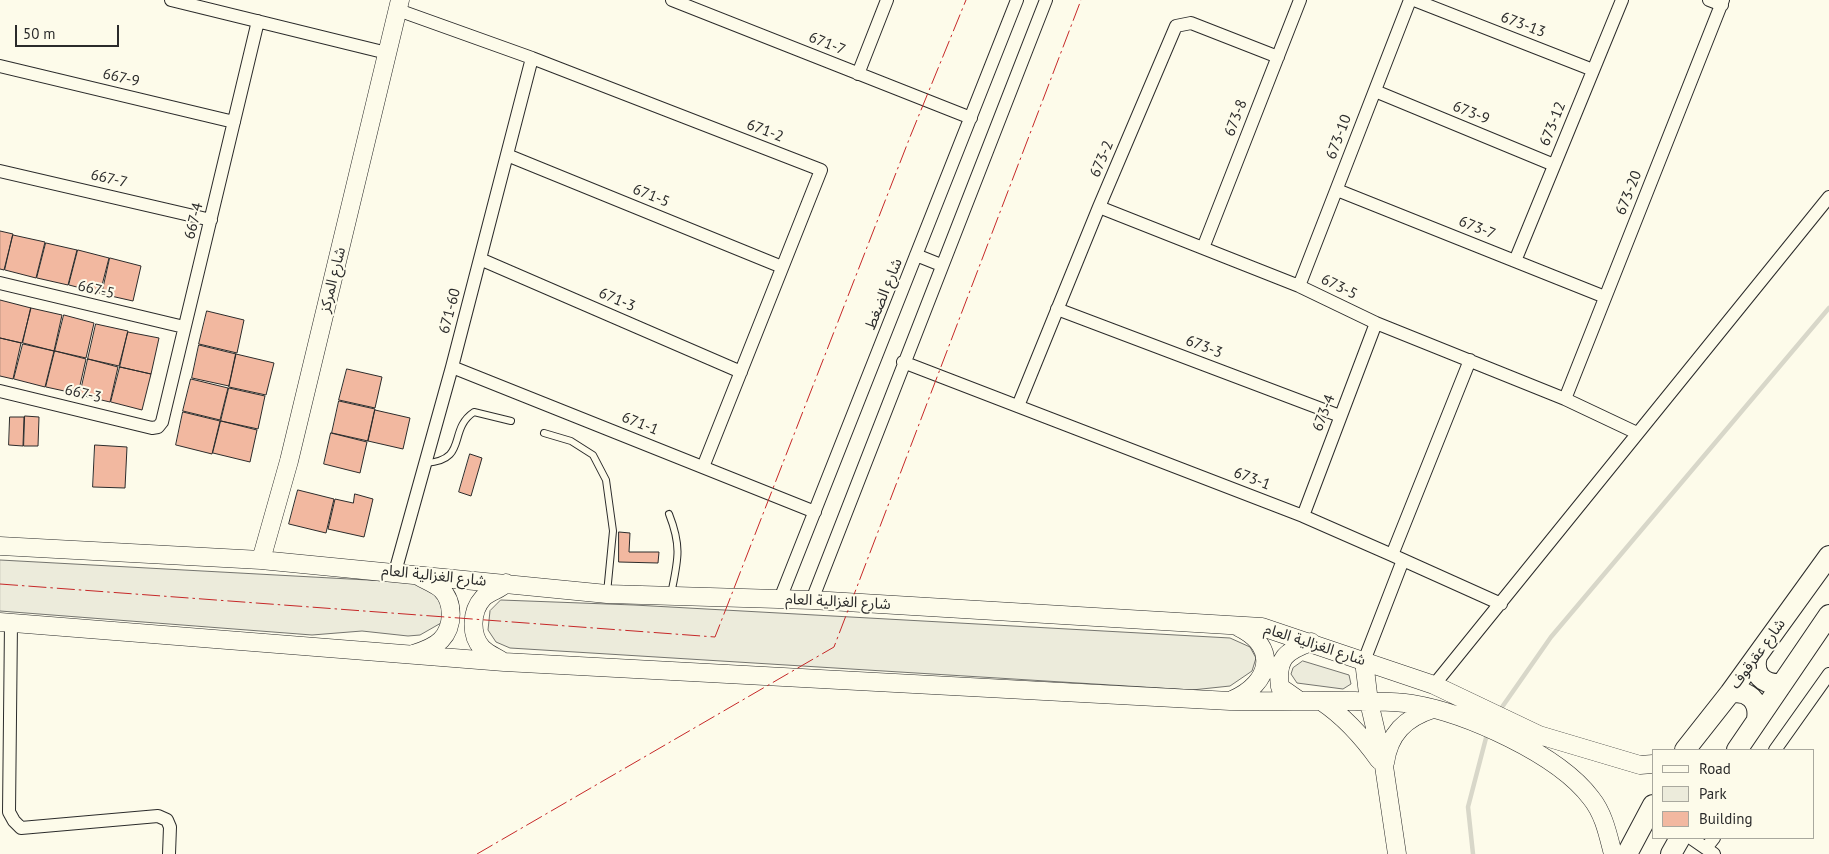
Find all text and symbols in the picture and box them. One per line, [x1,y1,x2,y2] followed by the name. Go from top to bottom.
[1498,8,1548,42] street label: 673-13
[18,15,121,47] scale bar
[23,24,56,43] text: 50 m
[806,29,848,59] street label: 671-7
[101,65,141,91] street label: 667-9
[1221,97,1251,139] street label: 673-8
[1450,98,1492,128] street label: 673-9
[1536,99,1570,149] street label: 673-12
[1322,112,1356,162] street label: 673-10
[744,116,786,146] street label: 671-2
[1086,138,1118,180] street label: 673-2
[89,166,129,192] street label: 667-7
[1612,168,1646,218] street label: 673-20
[630,181,672,211] street label: 671-5
[181,201,207,241] street label: 667-4
[1456,213,1498,243] street label: 673-7
[316,245,350,315] street label: شارع المركز
[862,256,906,332] street label: شارع الضغط
[1318,271,1360,303] street label: 673-5
[76,277,116,303] street label: 667-5
[596,284,638,316] street label: 671-3
[435,286,465,336] street label: 671-60
[1183,332,1225,362] street label: 673-3
[63,381,103,407] street label: 667-3
[1309,392,1339,434] street label: 673-4
[619,409,661,439] street label: 671-1
[1231,464,1273,494] street label: 673-1
[381,562,487,590] street label: شارع الغزالية العام
[785,590,891,614] street label: شارع الغزالية العام
[1727,615,1789,693] street label: شارع عقرقوف
[1262,620,1368,670] street label: شارع الغزالية العام
[1652,749,1814,839] legend
[1699,759,1731,778] text: Road
[1699,784,1727,803] text: Park
[1699,809,1753,828] text: Building

